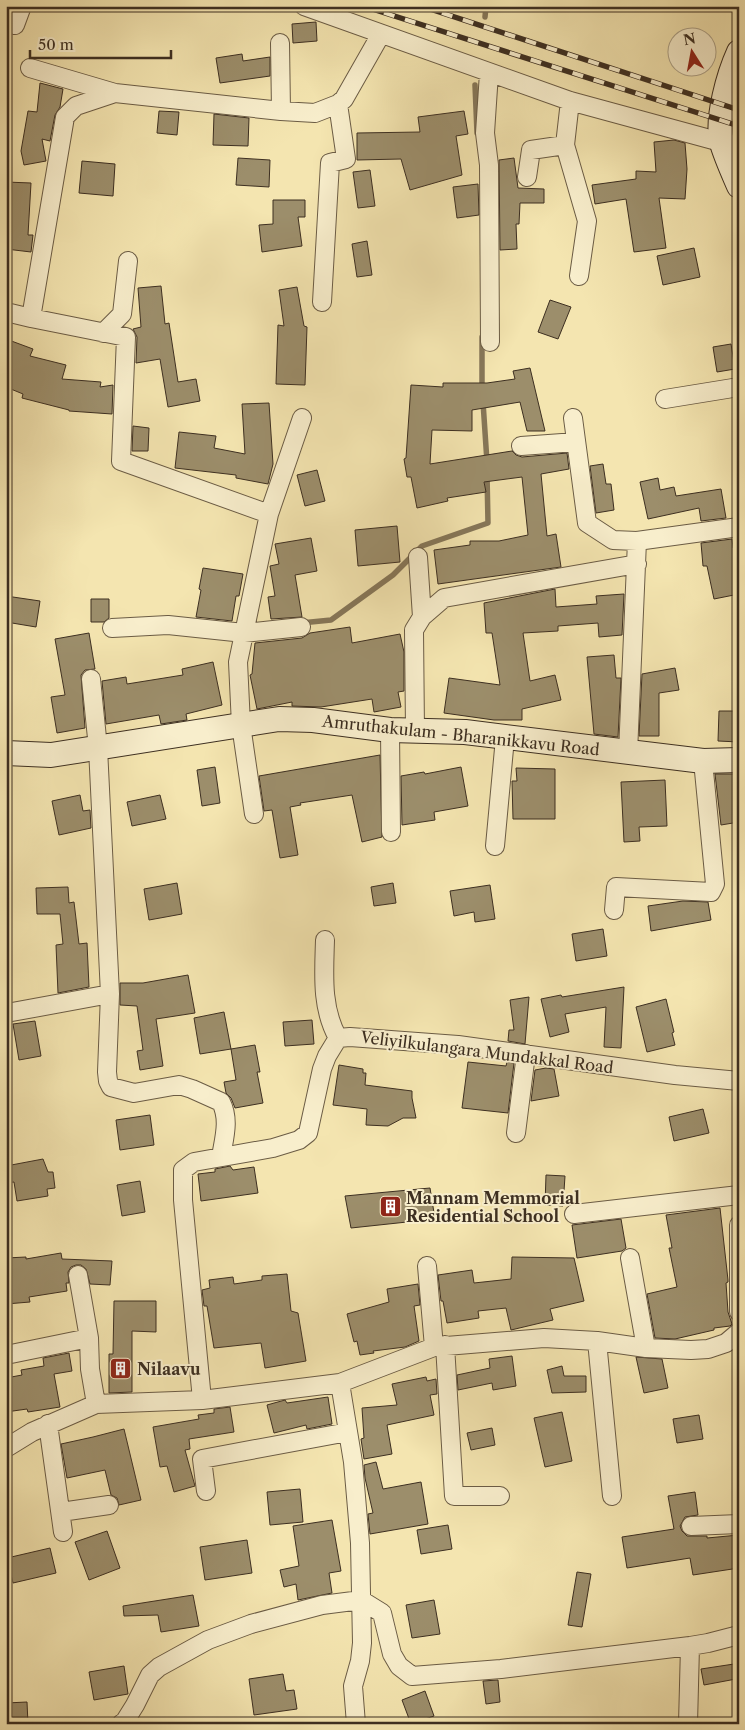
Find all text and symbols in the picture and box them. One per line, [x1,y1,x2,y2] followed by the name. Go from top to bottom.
[30,28,171,60] scale bar
[668,28,718,78] north arrow
[682,29,697,49] text: N
[38,35,74,54] text: 50 m
[320,710,601,760] street label: Amruthakulam - Bharanikkavu Road
[358,1026,615,1077] street label: Veliyilkulangara Mundakkal Road
[406,1188,580,1226] place label: Mannam Memmorial Residential School
[378,1195,402,1219] building icon: Mannam Memmorial Residential School
[109,1357,133,1381] building icon: Nilaavu
[137,1359,201,1379] place label: Nilaavu

